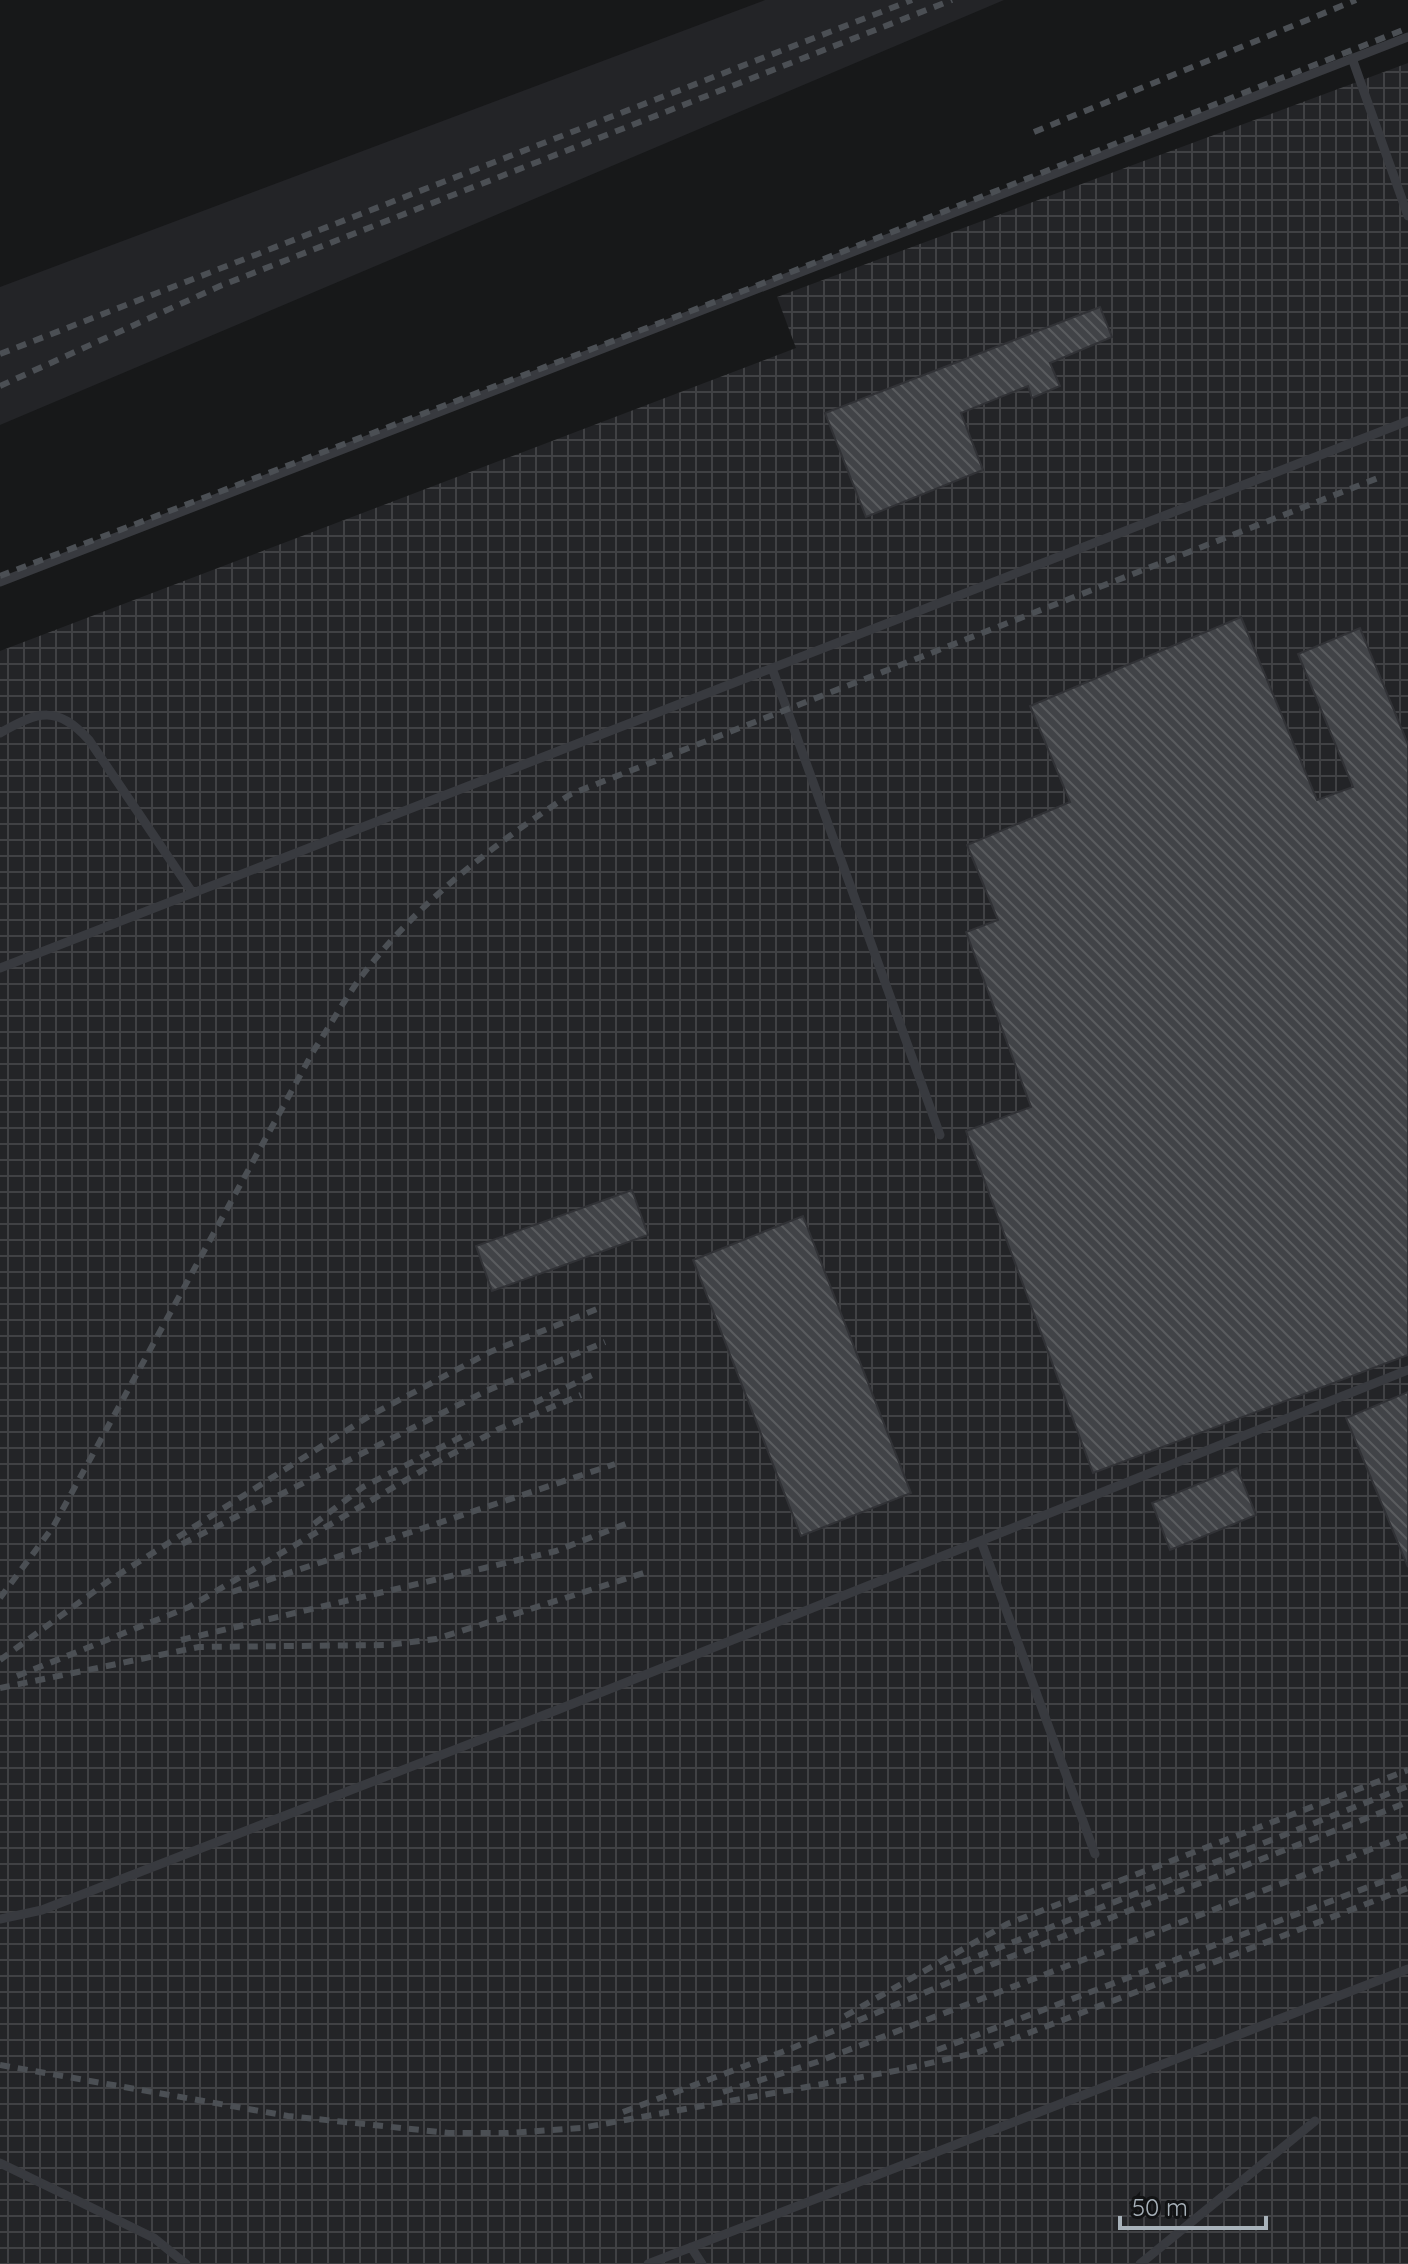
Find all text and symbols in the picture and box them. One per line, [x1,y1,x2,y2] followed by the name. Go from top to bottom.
[1120,2180,1266,2230] scale bar
[1132,2192,1188,2222] text: 50 m

